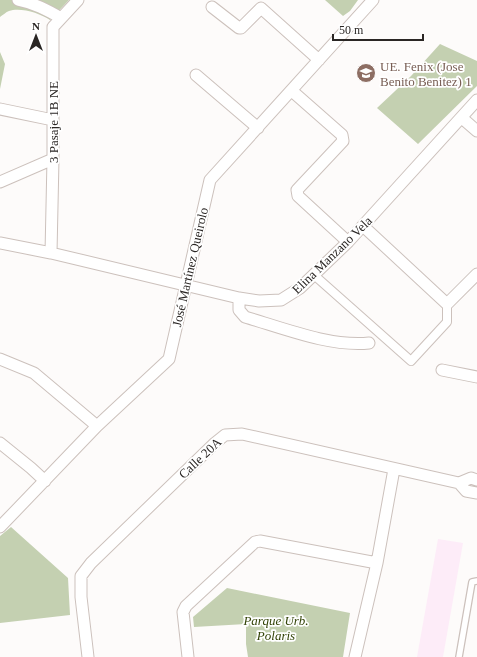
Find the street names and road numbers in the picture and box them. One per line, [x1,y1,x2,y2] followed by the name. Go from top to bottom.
[46,81,61,163] street label: 3 Pasaje 1B NE
[169,206,211,328] street label: José Martínez Queirolo
[289,213,375,297] street label: Elina Manzano Vela
[175,434,225,482] street label: Calle 20A

